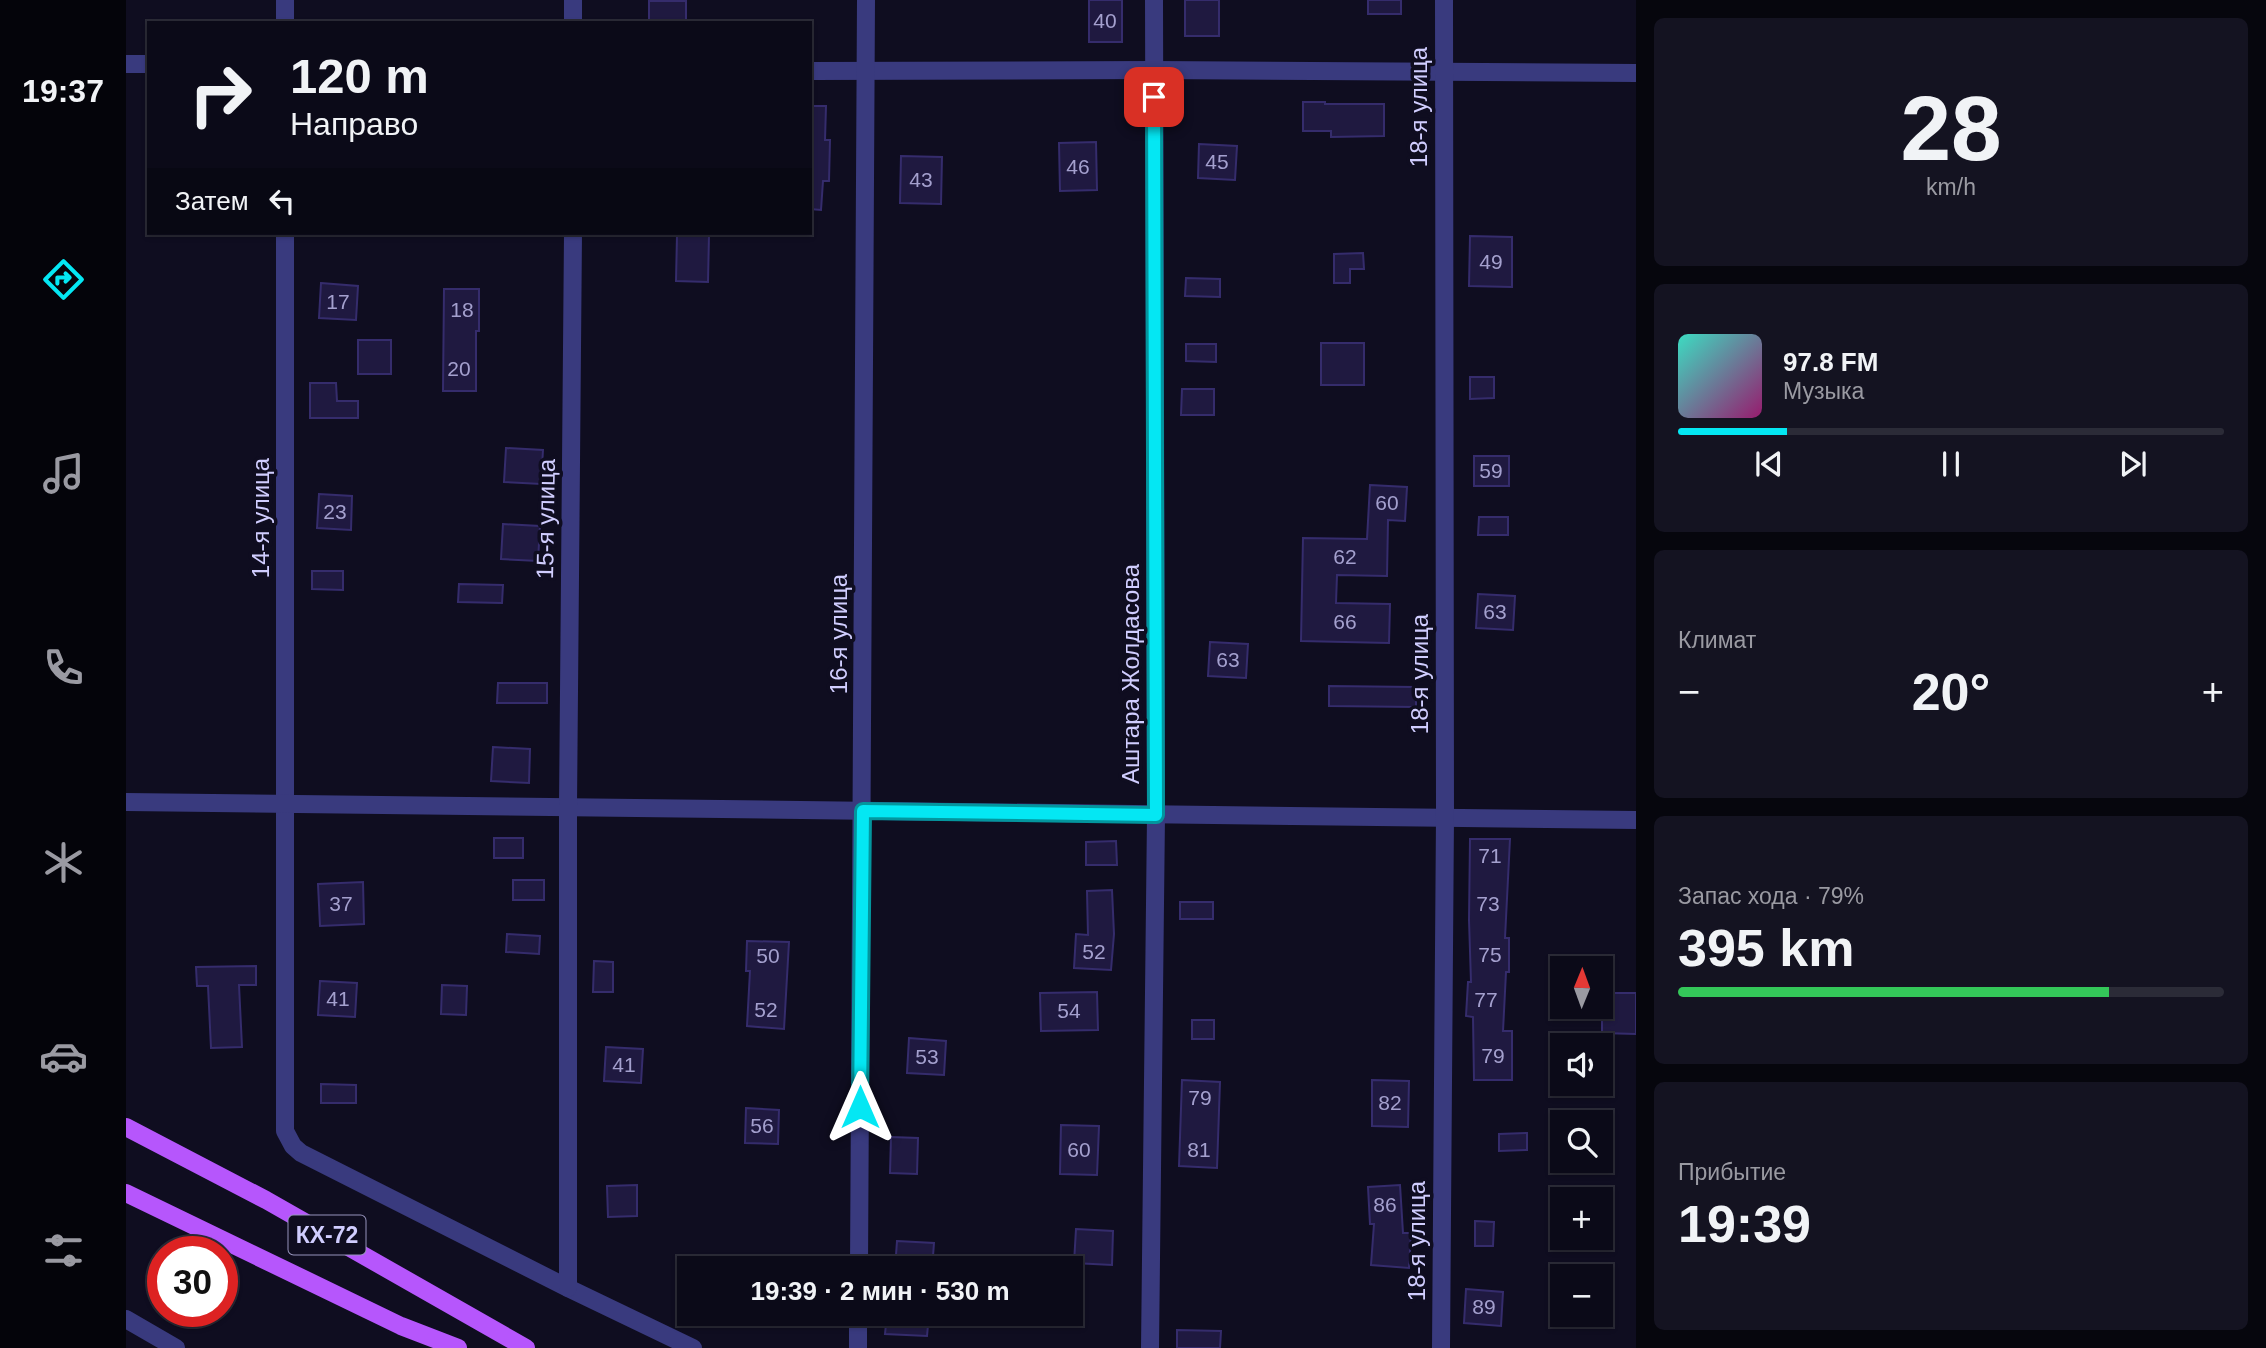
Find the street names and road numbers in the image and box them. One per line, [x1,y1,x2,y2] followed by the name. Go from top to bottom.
[1405,46,1432,167] street label: 18-я улица
[247,457,274,578] street label: 14-я улица
[531,458,560,579] street label: 15-я улица
[1117,563,1144,784] street label: Аштара Жолдасова
[825,573,852,694] street label: 16-я улица
[1406,613,1433,734] street label: 18-я улица
[1403,1180,1430,1301] street label: 18-я улица
[288,1216,366,1254] road number: КХ-72

